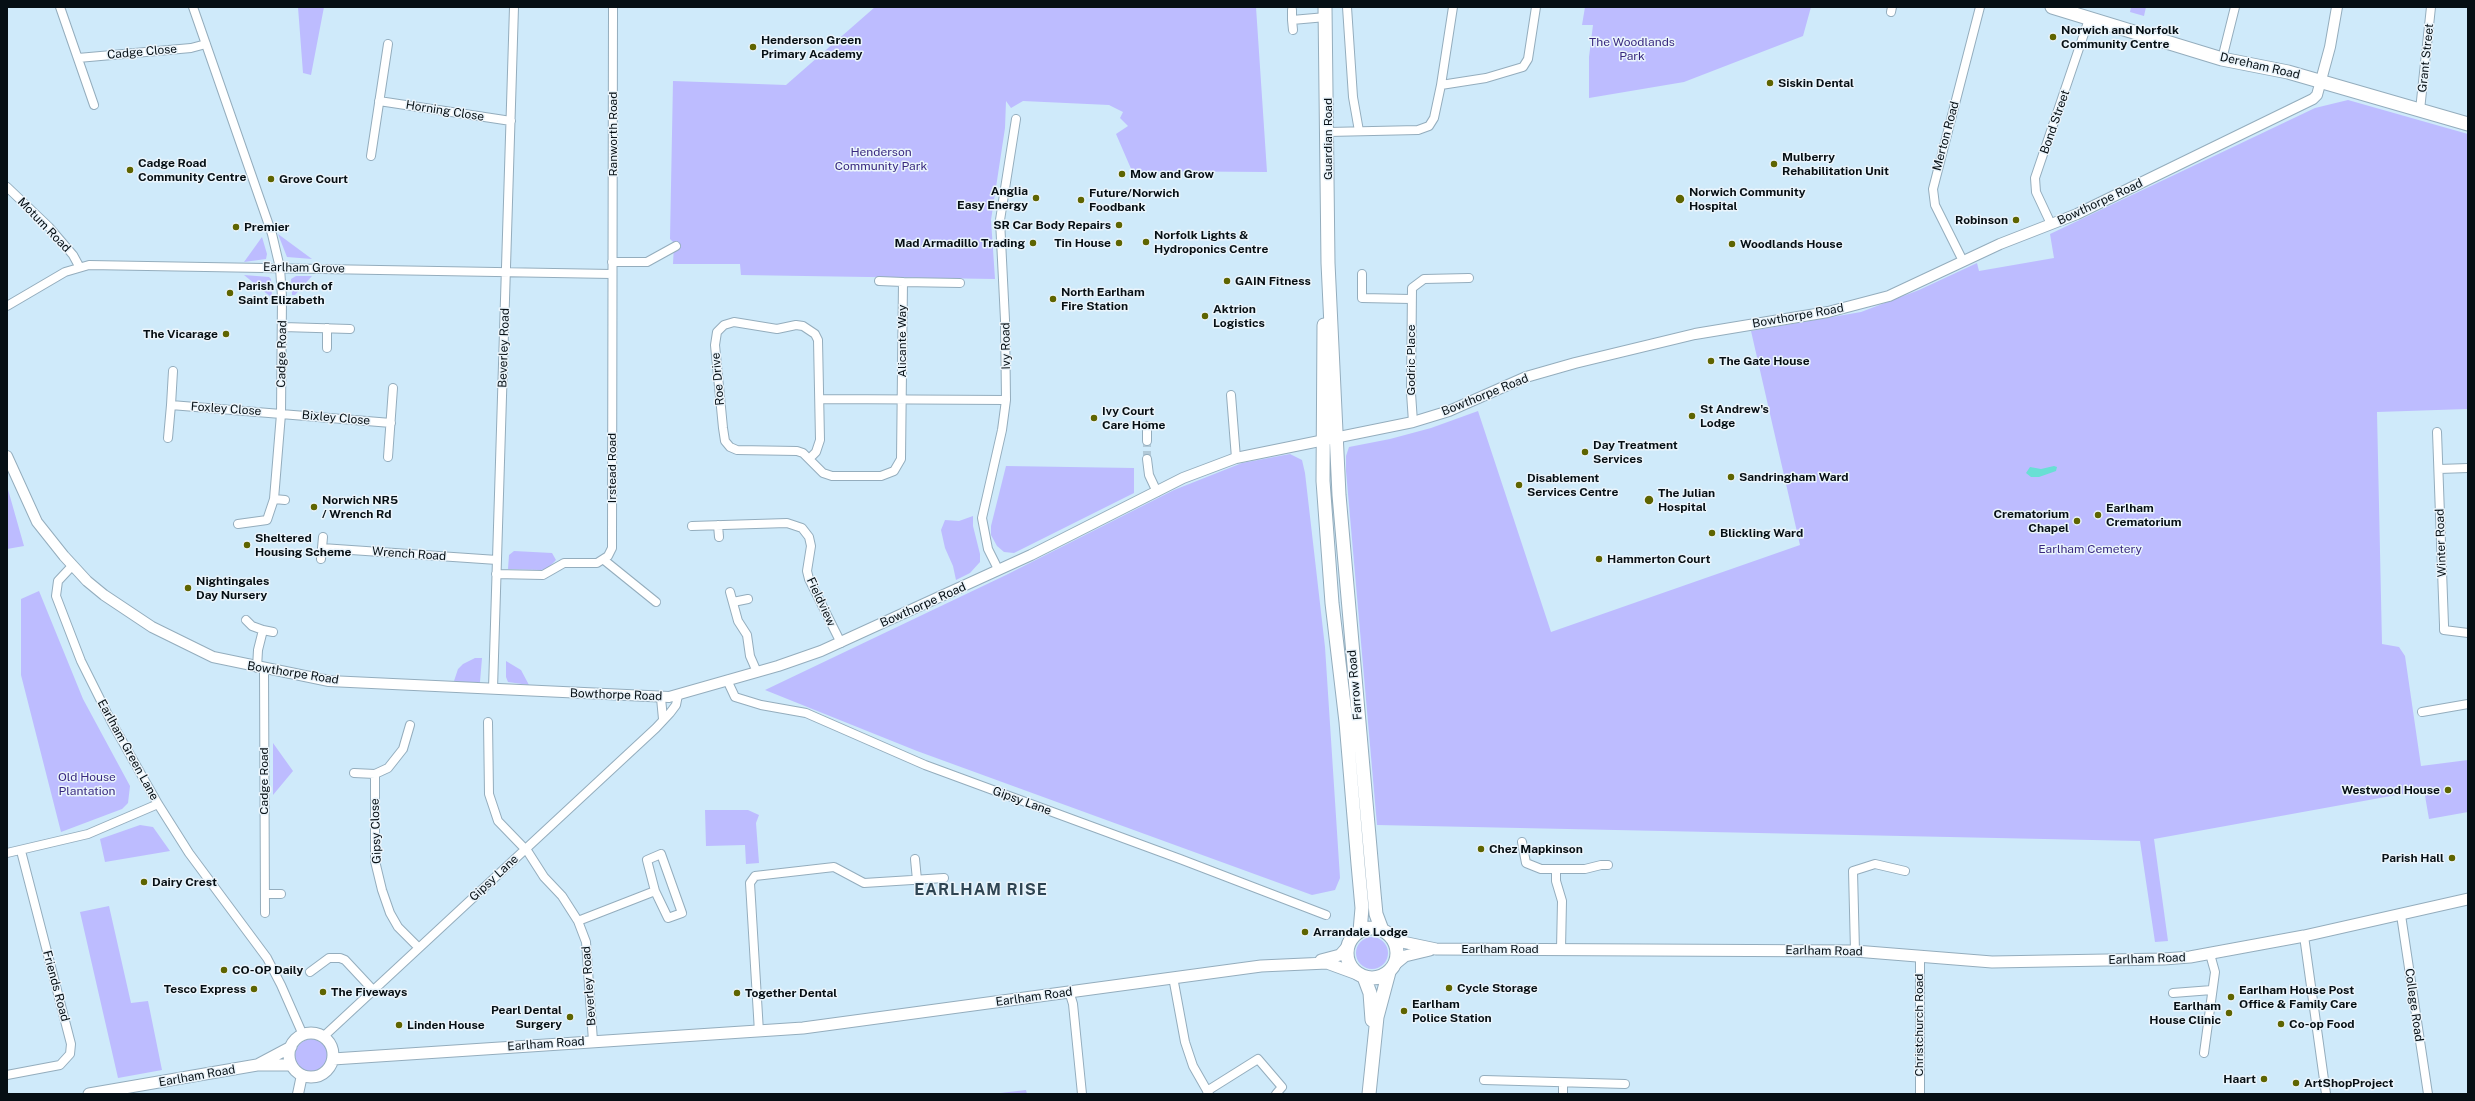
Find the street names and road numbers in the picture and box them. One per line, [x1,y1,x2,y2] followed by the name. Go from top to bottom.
[2415,23,2437,93] street label: Grant Street
[106,42,178,62] street label: Cadge Close
[2219,50,2301,82] street label: Dereham Road
[2037,88,2073,156] street label: Bond Street
[606,92,620,176] street label: Ranworth Road
[405,98,485,124] street label: Horning Close
[1321,98,1335,180] street label: Guardian Road
[1930,100,1962,172] street label: Merton Road
[2055,176,2145,228] street label: Bowthorpe Road
[14,195,74,255] street label: Motum Road
[263,260,345,276] street label: Earlham Grove
[1751,301,1845,331] street label: Bowthorpe Road
[895,305,909,377] street label: Alicante Way
[495,308,513,388] street label: Beverley Road
[274,320,290,388] street label: Cadge Road
[998,322,1014,370] street label: Ivy Road
[1404,324,1418,396] street label: Godric Place
[709,352,727,406] street label: Roe Drive
[1439,371,1531,419] street label: Bowthorpe Road
[190,399,262,419] street label: Foxley Close
[301,408,371,428] street label: Bixley Close
[605,433,619,503] street label: Irstead Road
[2433,509,2449,577] street label: Winter Road
[371,544,447,564] street label: Wrench Road
[803,575,839,629] street label: Fieldview
[878,580,968,630] street label: Bowthorpe Road
[1345,649,1365,721] street label: Farrow Road
[246,659,340,687] street label: Bowthorpe Road
[570,686,662,704] street label: Bowthorpe Road
[94,697,162,803] street label: Earlham Green Lane
[257,747,271,815] street label: Cadge Road
[991,784,1053,818] street label: Gipsy Lane
[368,798,384,864] street label: Gipsy Close
[467,852,521,904] street label: Gipsy Lane
[1461,942,1539,956] street label: Earlham Road
[1785,943,1863,959] street label: Earlham Road
[579,946,599,1026] street label: Beverley Road
[40,949,72,1023] street label: Friends Road
[2108,950,2186,968] street label: Earlham Road
[2402,967,2426,1043] street label: College Road
[1912,974,1926,1076] street label: Christchurch Road
[995,984,1073,1010] street label: Earlham Road
[507,1034,585,1054] street label: Earlham Road
[158,1062,236,1090] street label: Earlham Road

